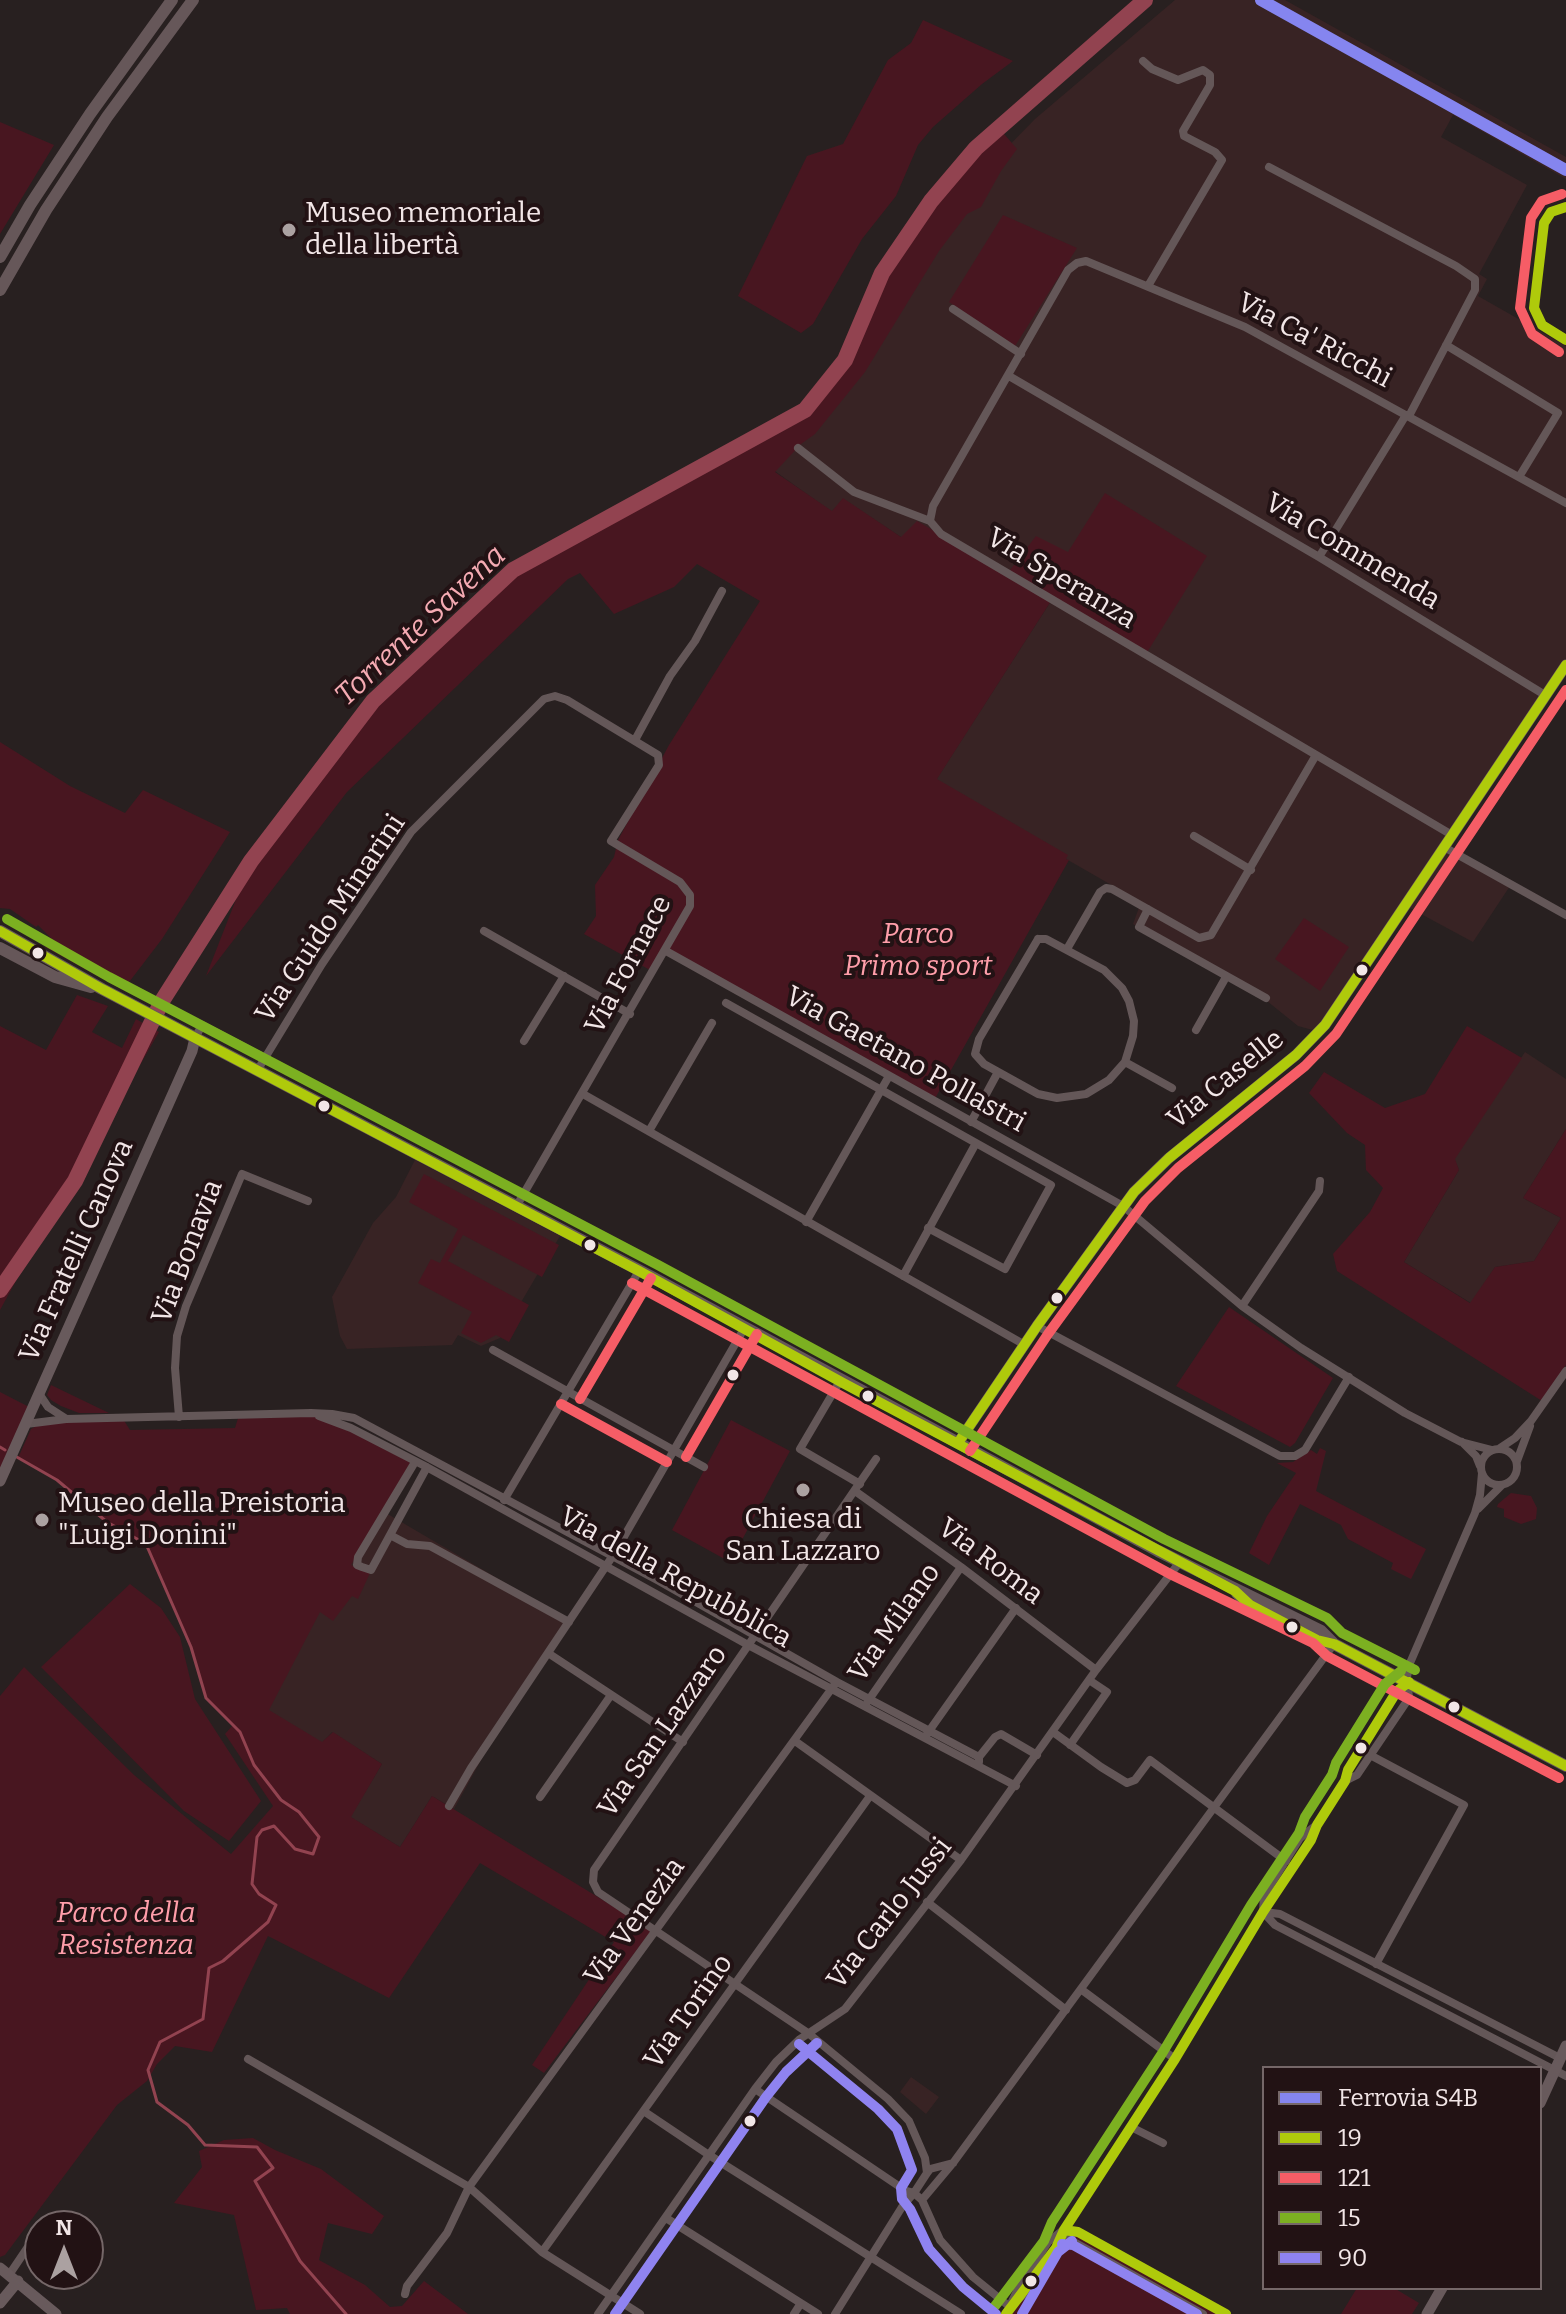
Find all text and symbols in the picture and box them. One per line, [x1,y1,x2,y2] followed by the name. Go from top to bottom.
[305,197,541,263] place label: Museo memoriale della libertà
[280,221,298,239] marker: Museo memoriale della libertà
[1231,286,1397,396] street label: Via Ca' Ricchi
[1258,486,1446,618] street label: Via Commenda
[980,521,1142,637] street label: Via Speranza
[328,538,514,714] water label: Torrente Savena
[249,808,413,1030] street label: Via Guido Minarini
[579,890,679,1040] street label: Via Fornace
[844,918,992,984] park label: Parco Primo sport
[30,945,46,961] unlabelled marker
[1354,962,1370,978] unlabelled marker
[779,980,1031,1140] street label: Via Gaetano Pollastri
[1161,1023,1291,1137] street label: Via Caselle
[316,1098,332,1114] unlabelled marker
[13,1135,141,1367] street label: Via Fratelli Canova
[145,1175,231,1329] street label: Via Bonavia
[582,1237,598,1253] unlabelled marker
[1049,1290,1065,1306] unlabelled marker
[725,1367,741,1383] unlabelled marker
[860,1388,876,1404] unlabelled marker
[794,1481,812,1499] marker: Chiesa di San Lazzaro
[58,1487,346,1553] place label: Museo della Preistoria "Luigi Donini"
[553,1500,797,1656] street label: Via della Repubblica
[725,1503,881,1569] place label: Chiesa di San Lazzaro
[33,1511,51,1529] marker: Museo della Preistoria "Luigi Donini"
[931,1512,1049,1612] street label: Via Roma
[842,1557,948,1689] street label: Via Milano
[1284,1619,1300,1635] unlabelled marker
[591,1639,735,1825] street label: Via San Lazzaro
[1446,1699,1462,1715] unlabelled marker
[1353,1740,1369,1756] unlabelled marker
[820,1832,960,1996] street label: Via Carlo Jussi
[577,1852,693,1992] street label: Via Venezia
[56,1897,196,1963] park label: Parco della Resistenza
[637,1948,741,2076] street label: Via Torino
[1262,2066,1542,2290] legend
[1338,2084,1478,2112] text: Ferrovia S4B
[742,2113,758,2129] unlabelled marker
[1338,2124,1362,2152] text: 19
[1338,2164,1371,2192] text: 121
[1338,2204,1361,2232] text: 15
[24,2210,104,2290] north arrow
[56,2214,72,2241] text: N
[1338,2244,1367,2272] text: 90
[1023,2273,1039,2289] unlabelled marker

